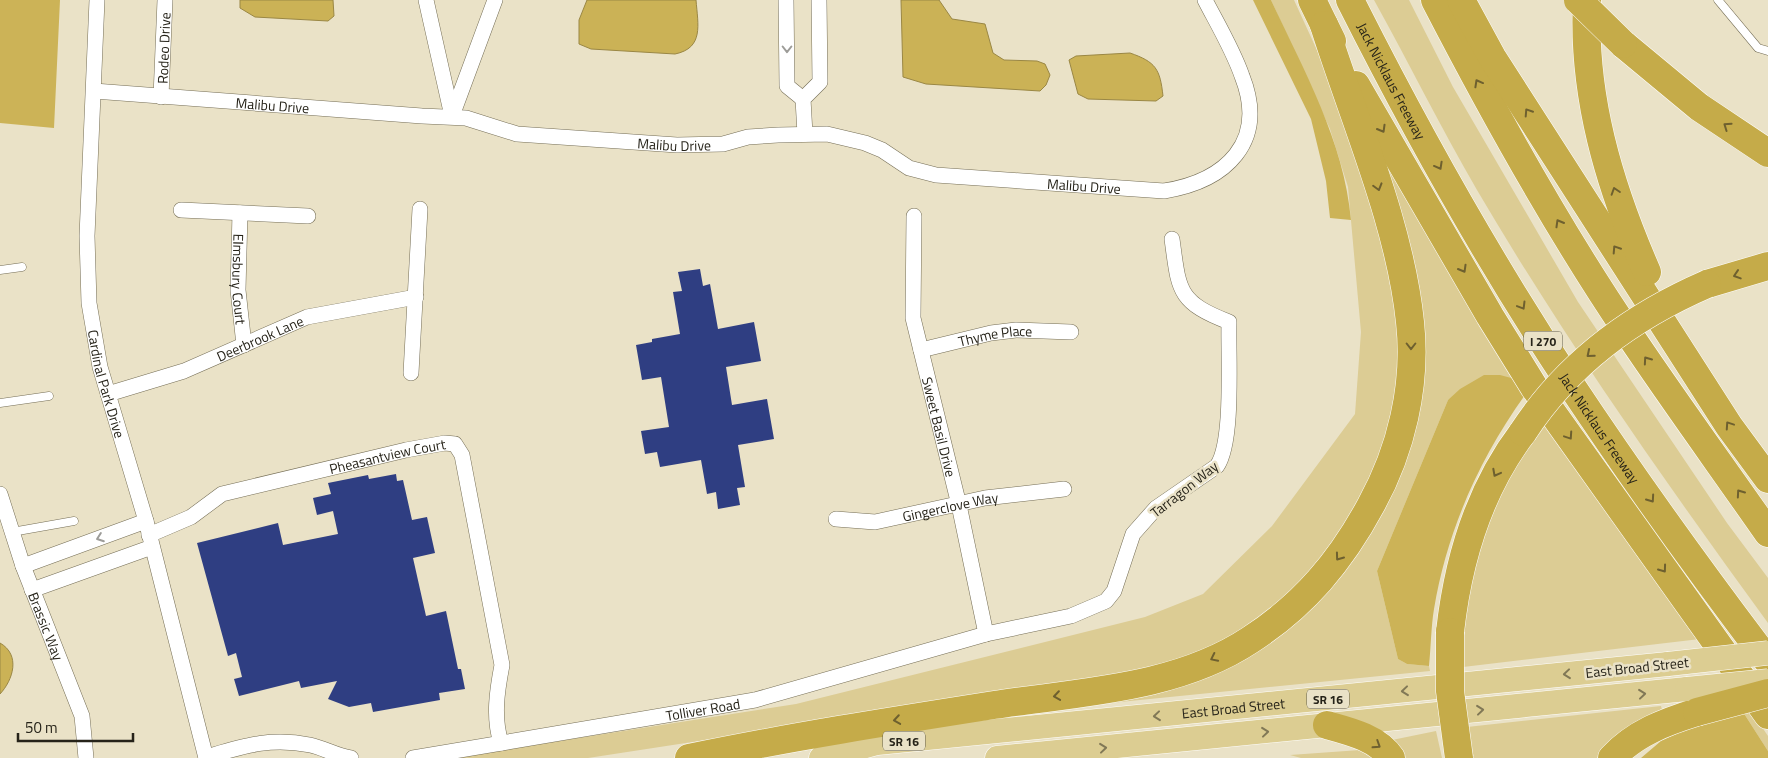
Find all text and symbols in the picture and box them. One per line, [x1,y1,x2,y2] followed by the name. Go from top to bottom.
[151,12,175,84] street label: Rodeo Drive
[1352,18,1432,143] street label: Jack Nicklaus Freeway
[782,45,792,53] one-way arrow
[1474,79,1484,88] one-way arrow
[235,91,310,118] street label: Malibu Drive
[1525,109,1534,118] one-way arrow
[1375,123,1385,132] one-way arrow
[1724,123,1733,132] one-way arrow
[637,132,711,155] street label: Malibu Drive
[1432,161,1442,170] one-way arrow
[1047,172,1121,198] street label: Malibu Drive
[1372,183,1383,192] one-way arrow
[1611,187,1621,195] one-way arrow
[1555,220,1565,229] one-way arrow
[227,233,252,325] street label: Elmsbury Court
[1613,246,1622,255] one-way arrow
[1457,264,1467,273] one-way arrow
[1734,269,1742,279] one-way arrow
[1515,301,1525,310] one-way arrow
[213,309,306,366] street label: Deerbrook Lane
[956,319,1033,351] street label: Thyme Place
[83,328,131,440] street label: Cardinal Park Drive
[1524,332,1562,351] road number: I 270
[1406,342,1416,350] one-way arrow
[1587,348,1596,357] one-way arrow
[1644,356,1653,366] one-way arrow
[1555,368,1646,488] street label: Jack Nicklaus Freeway
[917,375,962,479] street label: Sweet Basil Drive
[1726,422,1735,431] one-way arrow
[1563,430,1572,439] one-way arrow
[327,433,447,479] street label: Pheasantview Court
[1146,456,1223,522] street label: Tarragon Way
[1492,468,1502,477] one-way arrow
[900,486,999,526] street label: Gingerclove Way
[1737,489,1746,499] one-way arrow
[1645,493,1654,503] one-way arrow
[96,532,104,542] one-way arrow
[1336,551,1345,561] one-way arrow
[1656,563,1666,572] one-way arrow
[24,589,70,663] street label: Brassic Way
[1584,651,1690,683] street label: East Broad Street
[1211,652,1220,662] one-way arrow
[1563,668,1571,679] one-way arrow
[1401,685,1409,696] one-way arrow
[1638,688,1646,699] one-way arrow
[1053,690,1062,700] one-way arrow
[1307,690,1349,709] road number: SR 16
[664,692,742,725] street label: Tolliver Road
[1181,692,1286,723] street label: East Broad Street
[1476,705,1484,716] one-way arrow
[18,710,132,742] scale bar
[1152,710,1160,721] one-way arrow
[892,715,901,725] one-way arrow
[25,716,58,739] text: 50 m
[1261,727,1269,738] one-way arrow
[883,731,925,750] road number: SR 16
[1371,739,1381,748] one-way arrow
[1100,743,1108,754] one-way arrow

